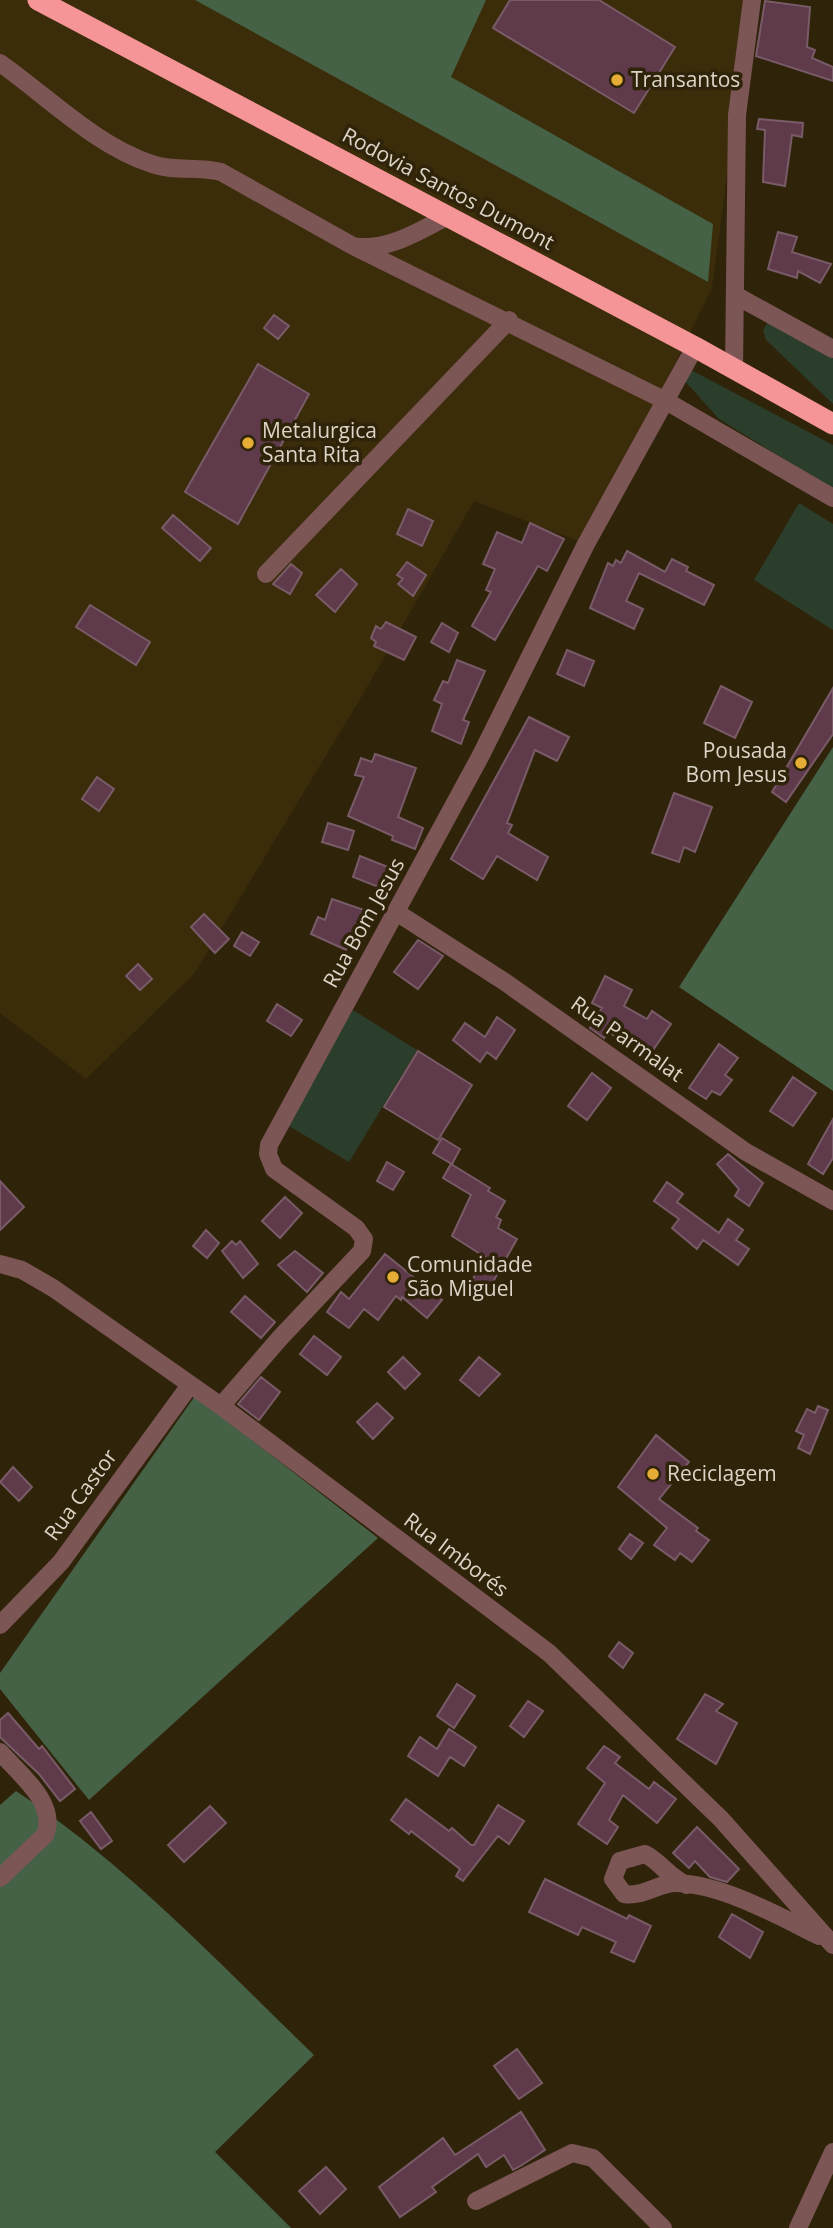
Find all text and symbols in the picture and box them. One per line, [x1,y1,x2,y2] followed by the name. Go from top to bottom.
[631,65,740,93] place label: Transantos
[609,72,625,88] marker: Transantos
[338,120,559,256] street label: Rodovia Santos Dumont
[262,416,377,468] place label: Metalurgica Santa Rita
[240,435,256,451] marker: Metalurgica Santa Rita
[686,736,787,788] place label: Pousada Bom Jesus
[793,755,809,771] marker: Pousada Bom Jesus
[316,853,410,992] street label: Rua Bom Jesus
[566,989,689,1087] street label: Rua Parmalat
[407,1250,533,1302] place label: Comunidade São Miguel
[385,1269,401,1285] marker: Comunidade São Miguel
[38,1443,123,1546] street label: Rua Castor
[667,1459,777,1487] place label: Reciclagem
[645,1466,661,1482] marker: Reciclagem
[399,1506,515,1603] street label: Rua Imborés

